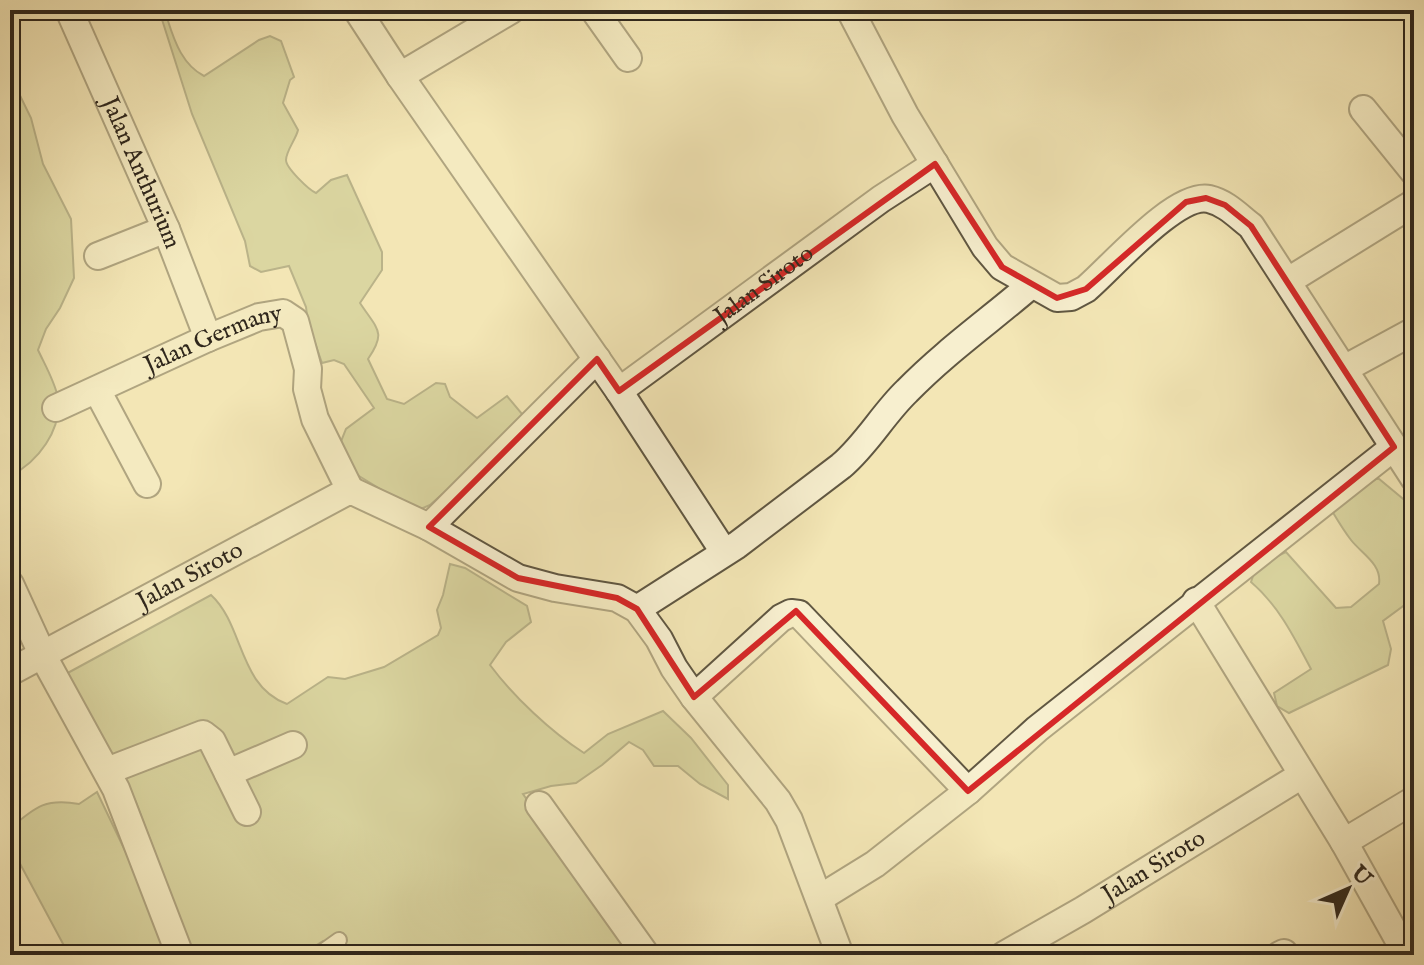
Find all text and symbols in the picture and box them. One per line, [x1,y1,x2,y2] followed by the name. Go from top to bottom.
[93,89,188,253] street label: Jalan Anthurium
[705,238,820,333] street label: Jalan Siroto
[136,298,284,382] street label: Jalan Germany
[129,535,248,618] street label: Jalan Siroto
[1094,823,1211,912] street label: Jalan Siroto
[1308,849,1388,929] north arrow
[1344,859,1378,894] text: U

